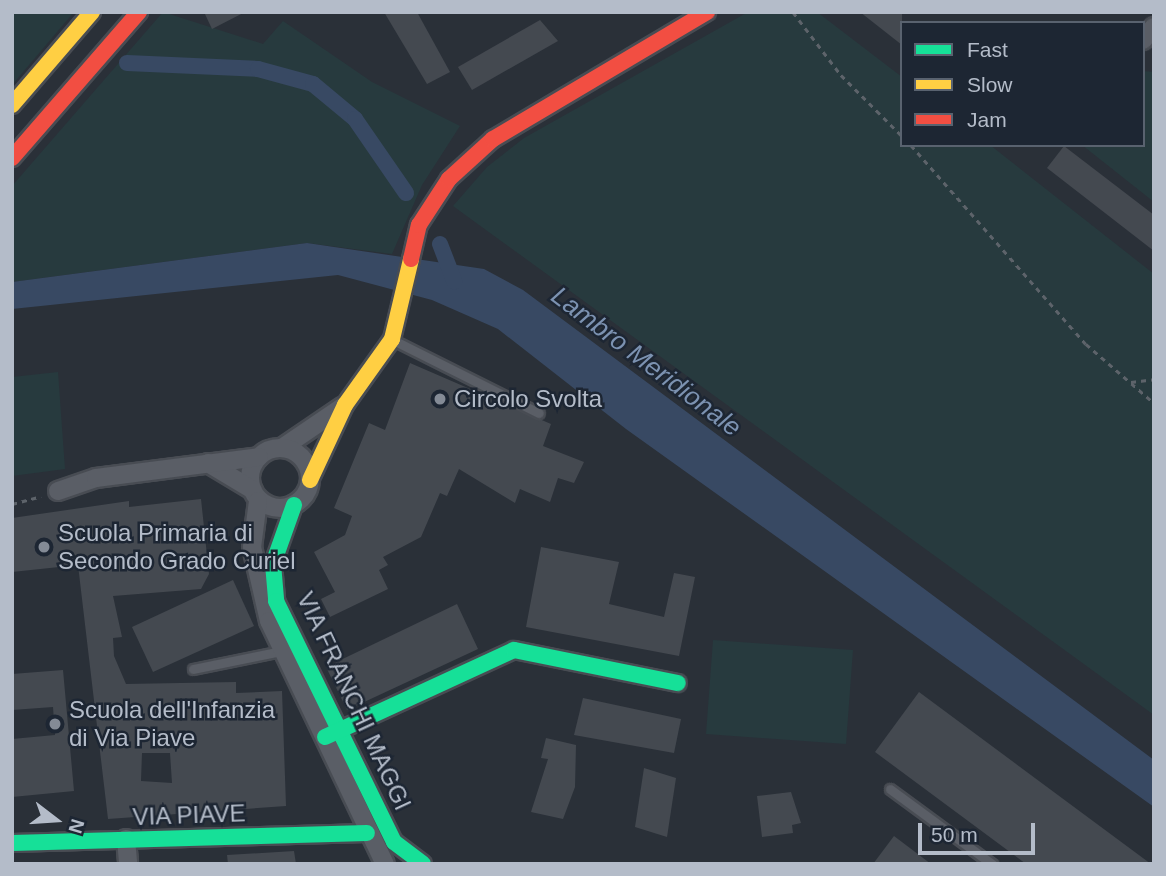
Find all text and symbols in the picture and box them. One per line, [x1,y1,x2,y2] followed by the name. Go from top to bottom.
[900,21,1145,147] legend
[967,38,1008,61] text: Fast
[967,73,1013,96] text: Slow
[967,108,1007,131] text: Jam
[545,280,747,444] water label: Lambro Meridionale
[454,385,602,413] place label: Circolo Svolta
[432,391,448,407] marker: Circolo Svolta
[58,519,295,575] place label: Scuola Primaria di Secondo Grado Curiel
[36,539,52,555] marker: Scuola Primaria di Secondo Grado Curiel
[291,587,417,815] street label: VIA FRANCHI MAGGI
[69,696,275,752] place label: Scuola dell'Infanzia di Via Piave
[47,716,63,732] marker: Scuola dell'Infanzia di Via Piave
[21,785,91,855] north arrow
[131,799,247,831] street label: VIA PIAVE
[921,810,1038,854] scale bar
[65,817,89,836] text: N
[931,823,978,846] text: 50 m

